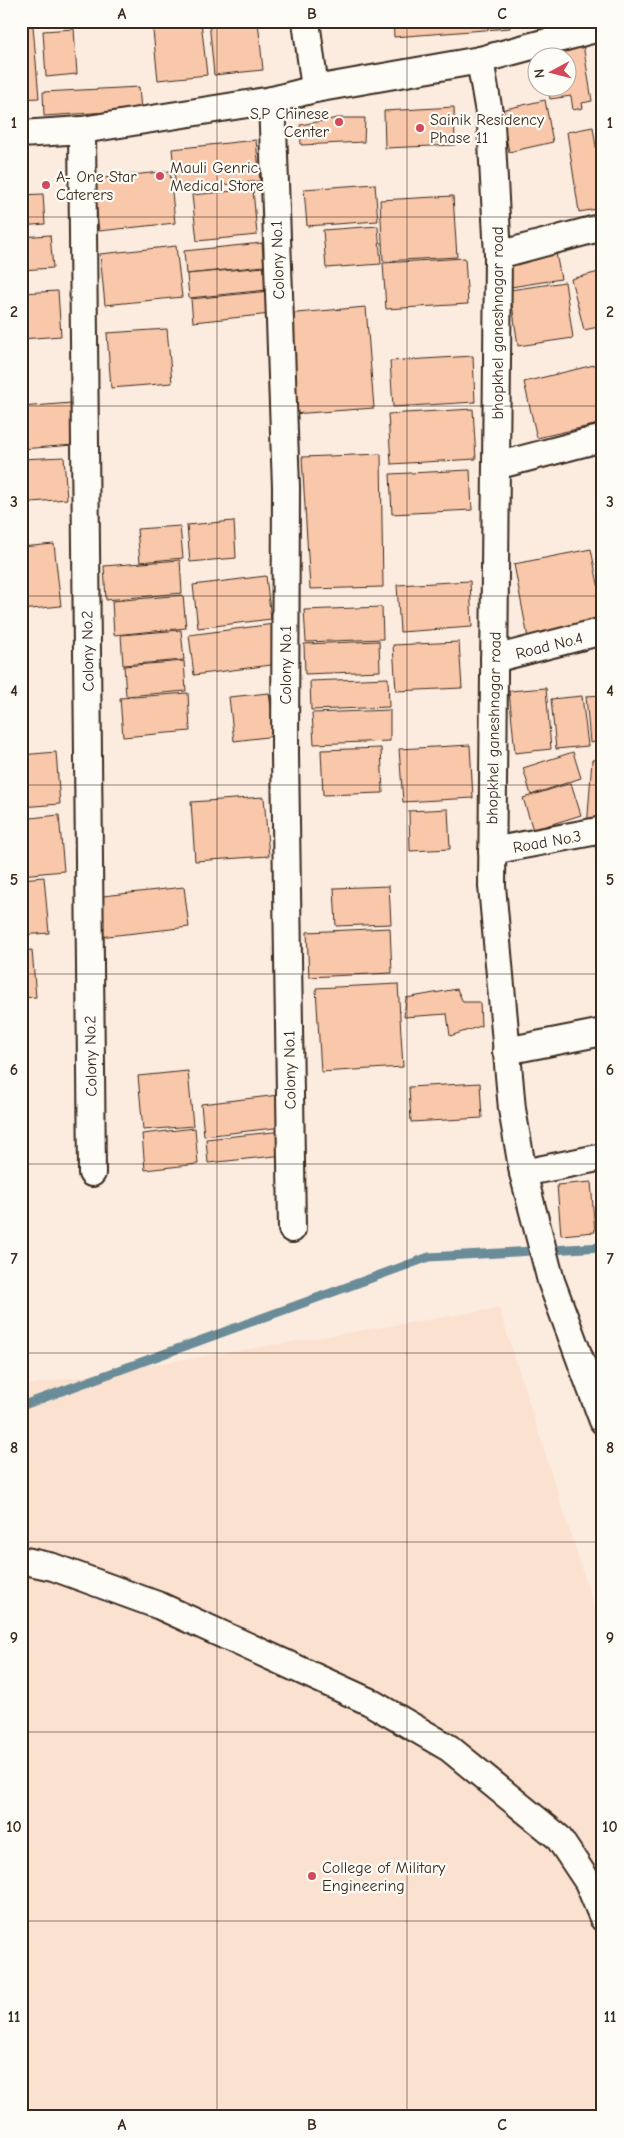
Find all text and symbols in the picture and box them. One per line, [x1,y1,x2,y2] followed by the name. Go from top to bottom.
[118,5,127,23] text: A
[307,5,317,23] text: B
[497,5,507,23] text: C
[526,48,576,98] north arrow
[531,68,549,79] text: N
[250,105,330,141] place label: S.P Chinese Center
[430,111,545,147] place label: Sainik Residency Phase 11
[11,114,17,132] text: 1
[607,114,613,132] text: 1
[333,116,345,128] marker: S.P Chinese Center
[414,122,426,134] marker: Sainik Residency Phase 11
[170,159,264,195] place label: Mauli Genric Medical Store
[56,168,137,204] place label: A- One Star Caterers
[154,170,166,182] marker: Mauli Genric Medical Store
[40,179,52,191] marker: A- One Star Caterers
[268,220,288,300] street label: Colony No.1
[489,227,507,419] street label: bhopkhel ganeshnagar road
[10,303,18,321] text: 2
[606,303,614,321] text: 2
[10,493,18,511] text: 3
[606,493,614,511] text: 3
[78,610,98,692] street label: Colony No.2
[277,626,295,704] street label: Colony No.1
[514,629,585,663] street label: Road No.4
[483,631,505,825] street label: bhopkhel ganeshnagar road
[10,682,18,700] text: 4
[606,682,614,700] text: 4
[512,827,583,857] street label: Road No.3
[10,871,18,889] text: 5
[606,871,614,889] text: 5
[81,1015,101,1097] street label: Colony No.2
[280,1030,300,1110] street label: Colony No.1
[10,1061,18,1079] text: 6
[606,1061,614,1079] text: 6
[10,1250,18,1268] text: 7
[606,1250,614,1268] text: 7
[10,1439,18,1457] text: 8
[606,1439,614,1457] text: 8
[10,1629,18,1647] text: 9
[606,1629,614,1647] text: 9
[6,1818,22,1836] text: 10
[602,1818,618,1836] text: 10
[322,1859,446,1895] place label: College of Military Engineering
[306,1870,318,1882] marker: College of Military Engineering
[8,2008,20,2026] text: 11
[604,2008,616,2026] text: 11
[118,2116,127,2134] text: A
[307,2116,317,2134] text: B
[497,2116,507,2134] text: C

